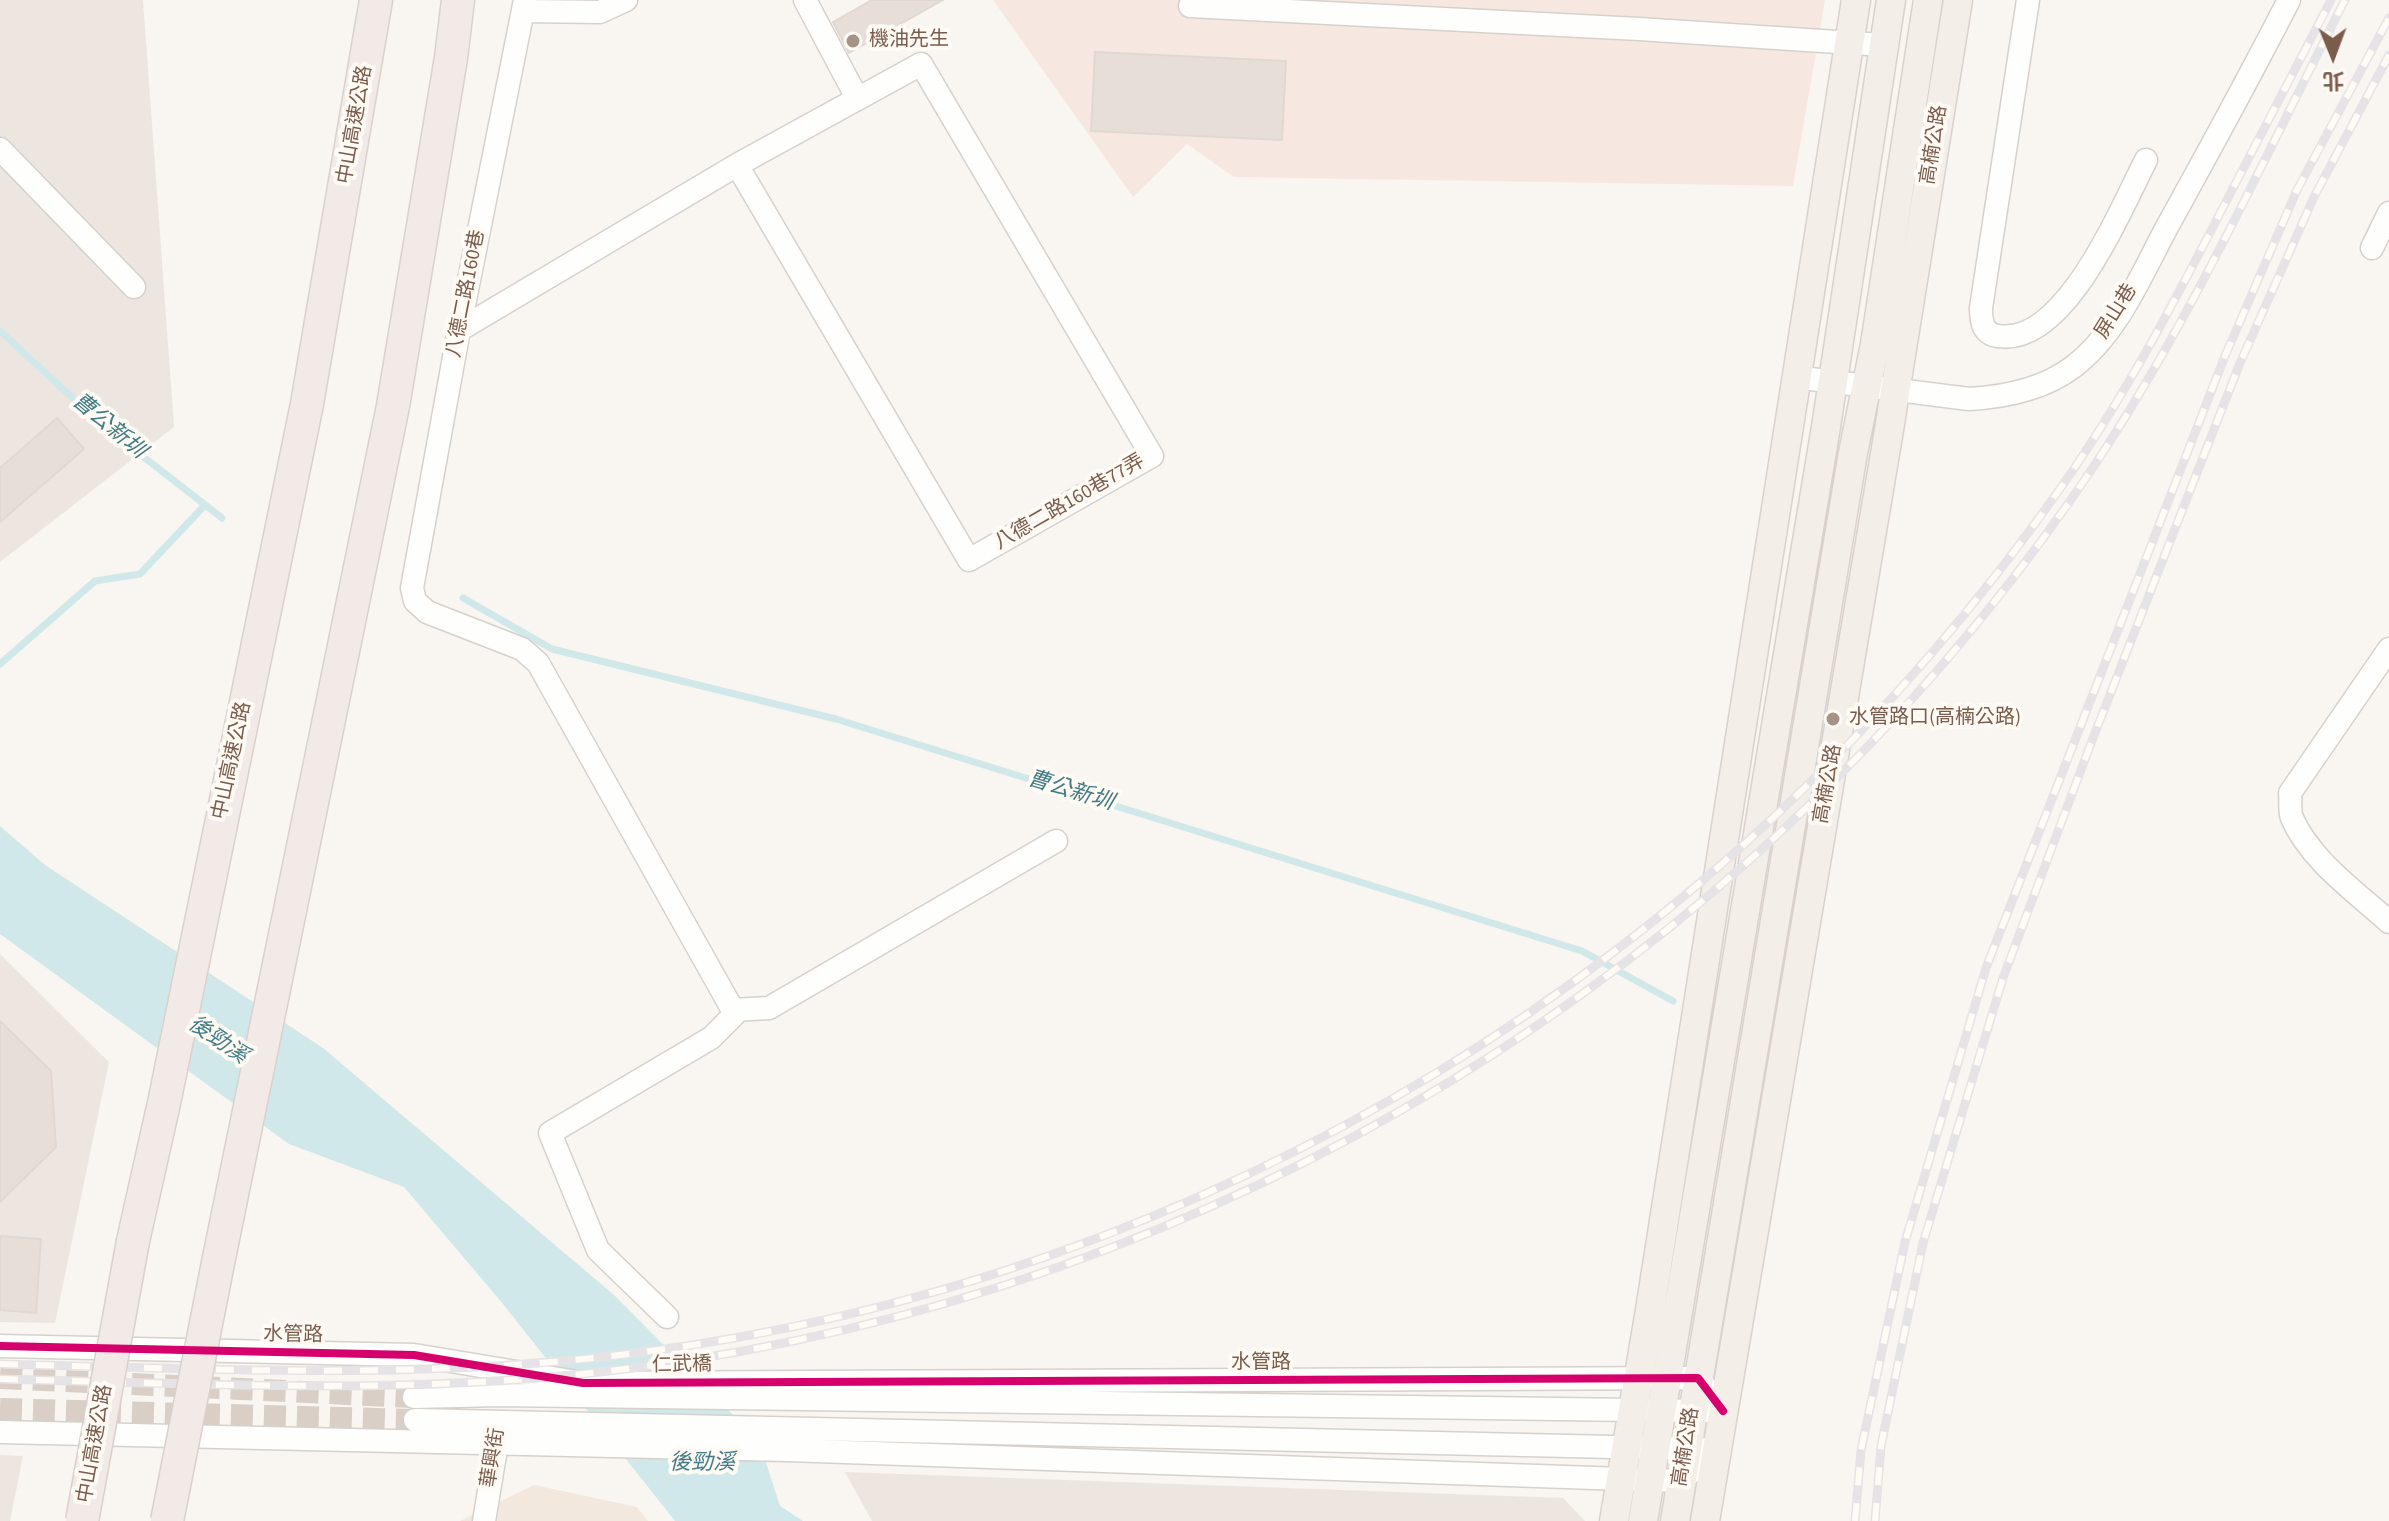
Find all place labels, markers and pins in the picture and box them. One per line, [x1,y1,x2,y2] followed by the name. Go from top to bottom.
[869,29,949,53] place label: 機油先生
[844,32,862,50] marker: 機油先生
[1849,707,2021,731] place label: 水管路口(高楠公路)
[1824,710,1842,728] marker: 水管路口(高楠公路)

